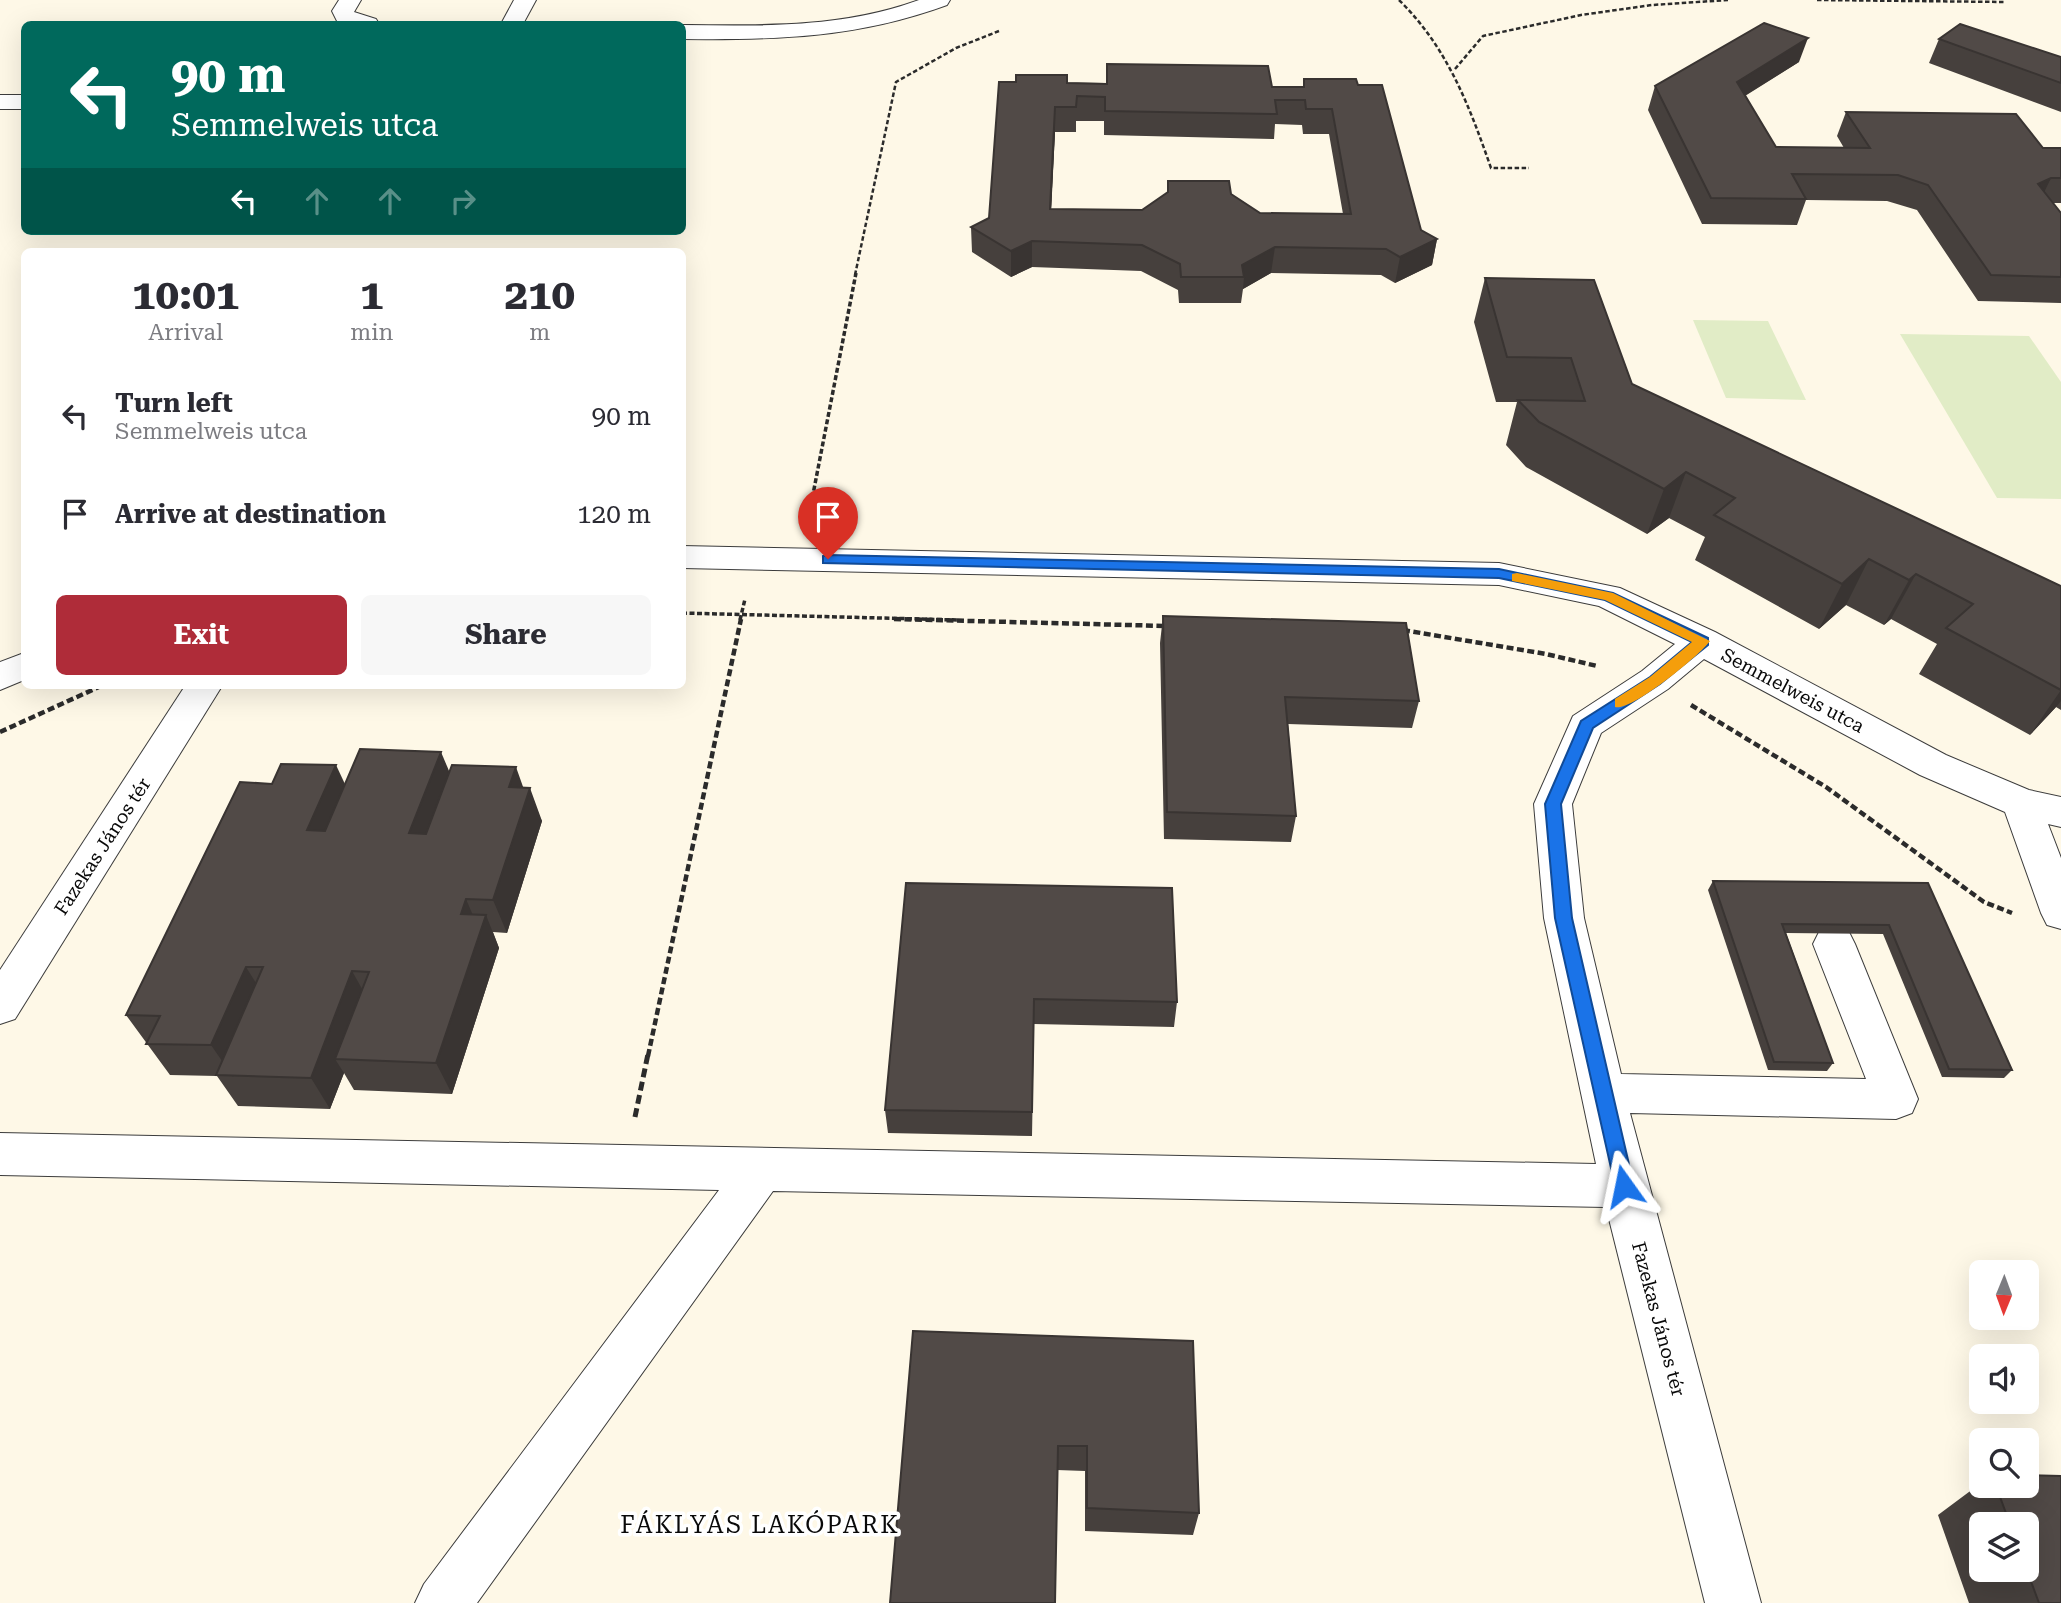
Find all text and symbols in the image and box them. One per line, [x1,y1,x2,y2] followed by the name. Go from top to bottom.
[171,47,286,104] text: 90 m
[56,49,147,140] icon: left
[171,106,438,144] text: Semmelweis utca
[225,182,263,220] icon: left
[298,182,336,220] icon: ahead
[371,182,409,220] icon: ahead
[444,182,482,220] icon: right
[132,270,239,319] text: 10:01
[360,270,384,319] text: 1
[504,270,575,319] text: 210
[148,319,223,346] text: Arrival
[350,319,393,346] text: min
[529,319,550,346] text: m
[115,388,233,418] text: Turn left
[56,397,94,435] icon: left
[592,401,651,431] text: 90 m
[115,418,307,445] text: Semmelweis utca
[798,487,858,559] pin
[56,495,94,533] icon: arrive
[809,498,847,536] icon: arrive
[115,499,386,529] text: Arrive at destination
[577,499,651,529] text: 120 m
[56,595,347,675] button: Exit
[361,595,651,675] button: Share
[1717,643,1869,738] street label: Semmelweis utca
[50,773,155,919] street label: Fazekas János tér
[1587,1149,1661,1223] position arrow
[1627,1239,1690,1399] street label: Fazekas János tér
[1969,1260,2039,1330] north arrow
[1969,1260,2039,1582] map controls
[1969,1344,2039,1414] button: sound
[1969,1428,2039,1498] button: search
[620,1510,900,1539] district label: FÁKLYÁS LAKÓPARK
[1969,1512,2039,1582] button: layers

